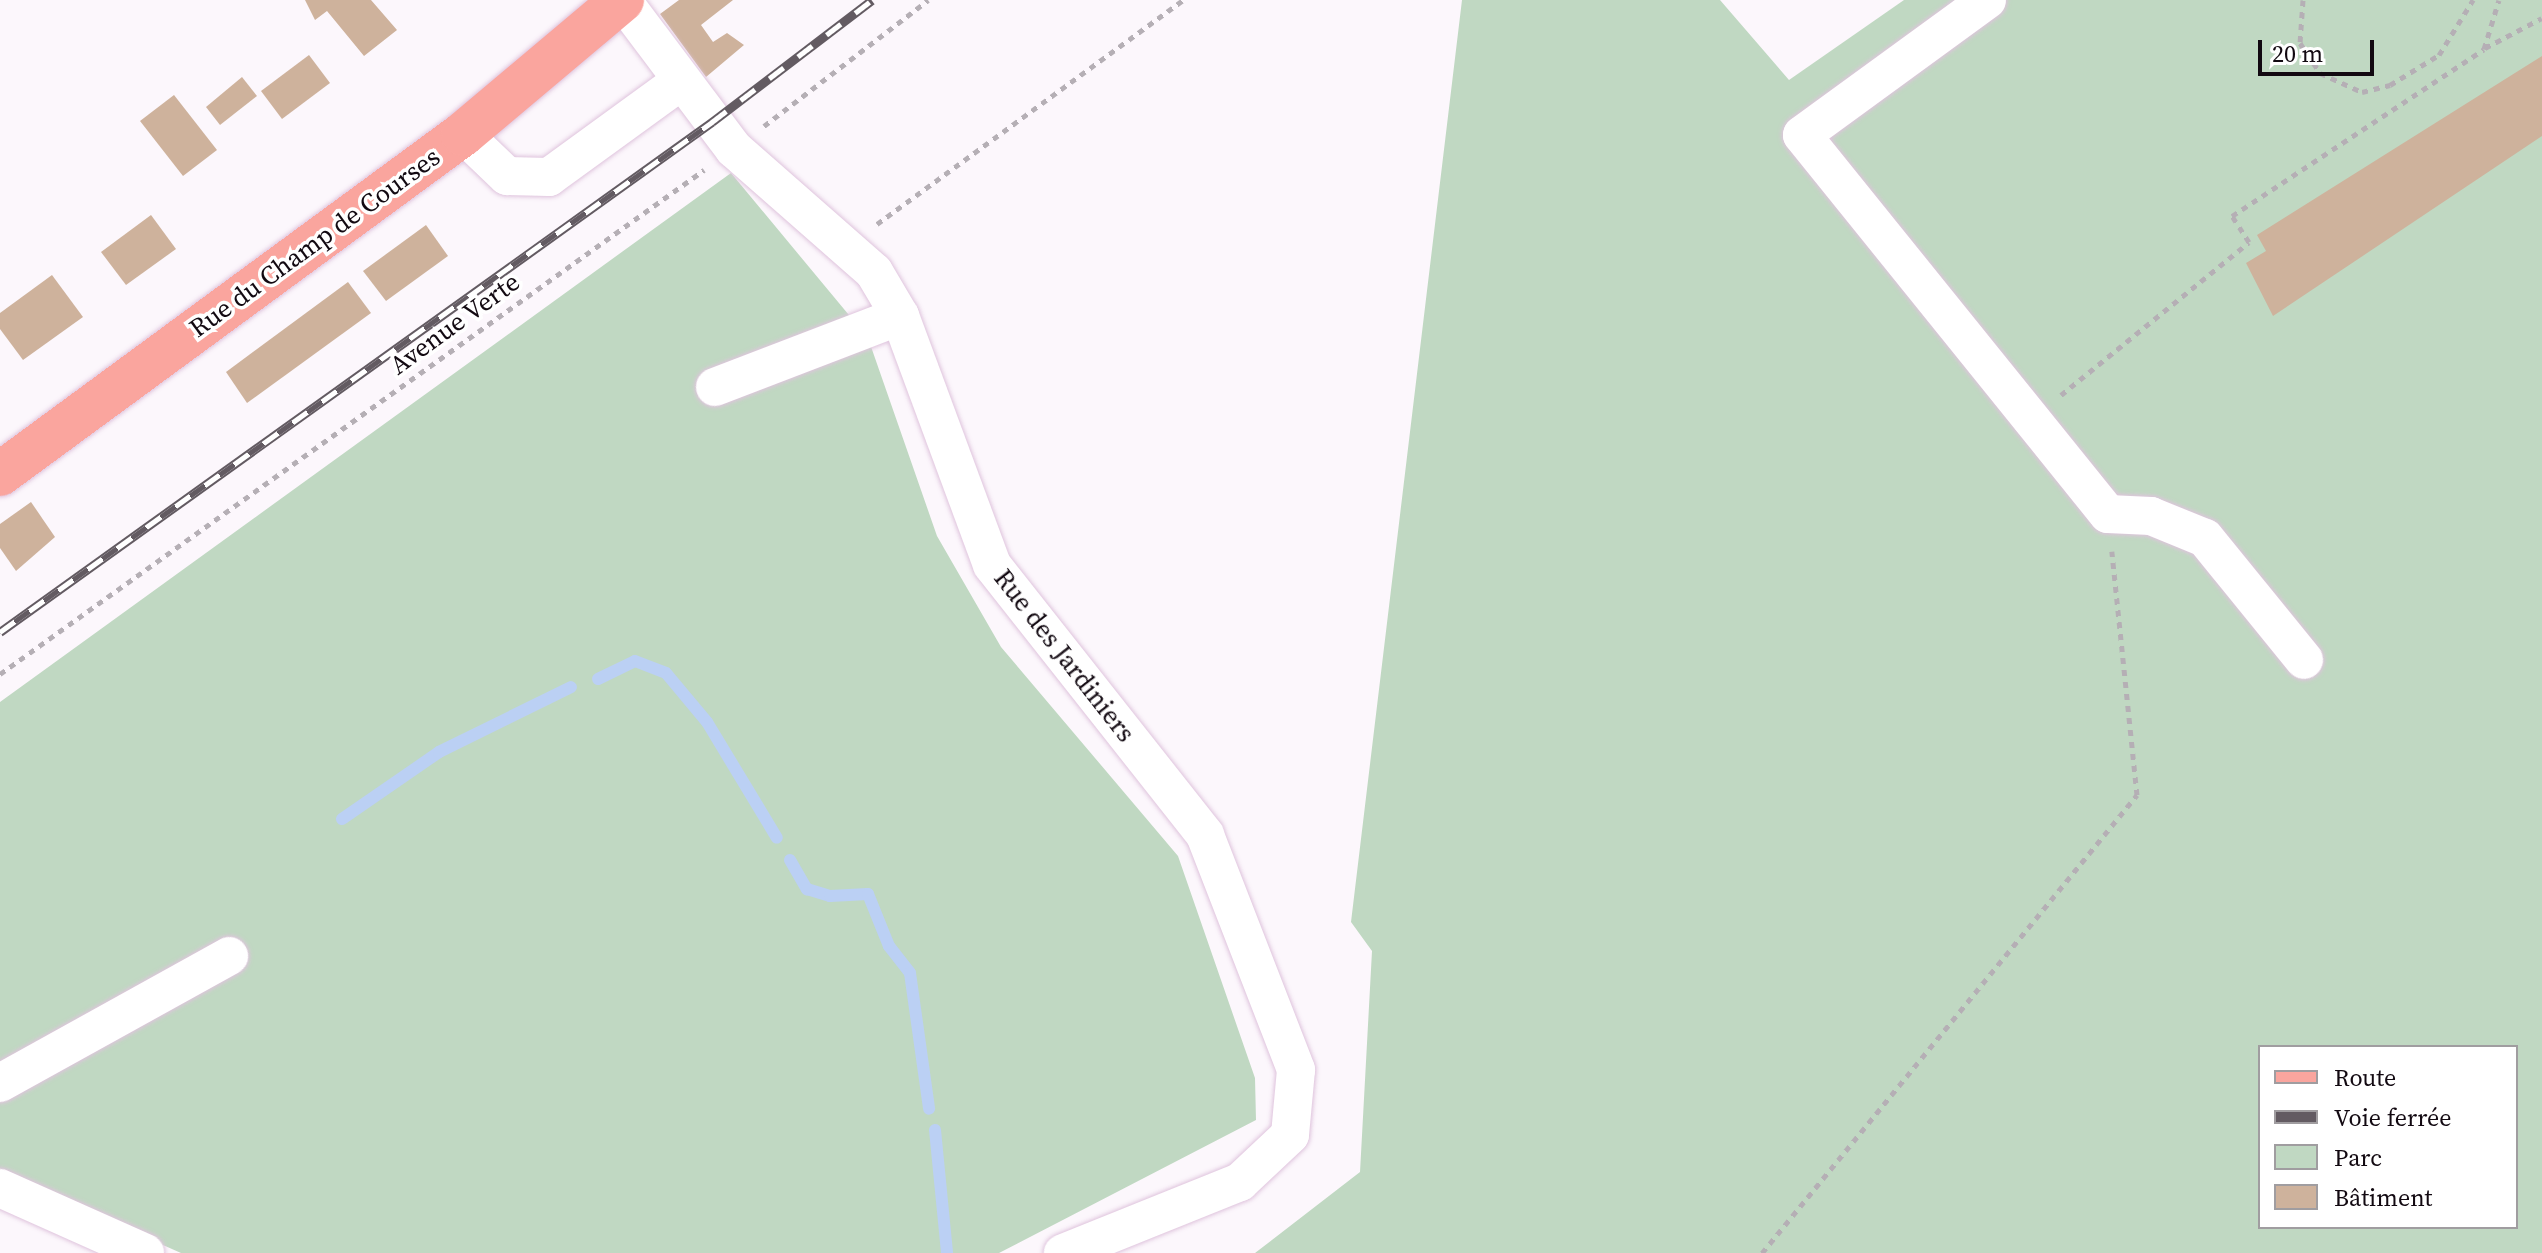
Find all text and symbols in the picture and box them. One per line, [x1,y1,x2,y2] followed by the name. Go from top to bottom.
[2262,24,2378,74] scale bar
[2272,37,2323,70] text: 20 m
[184,142,446,344] street label: Rue du Champ de Courses
[384,266,526,382] street label: Avenue Verte
[987,564,1141,748] street label: Rue des Jardiniers
[2258,1045,2518,1229] legend
[2334,1061,2396,1094] text: Route
[2334,1101,2452,1134] text: Voie ferrée
[2334,1141,2382,1174] text: Parc
[2334,1181,2432,1214] text: Bâtiment

